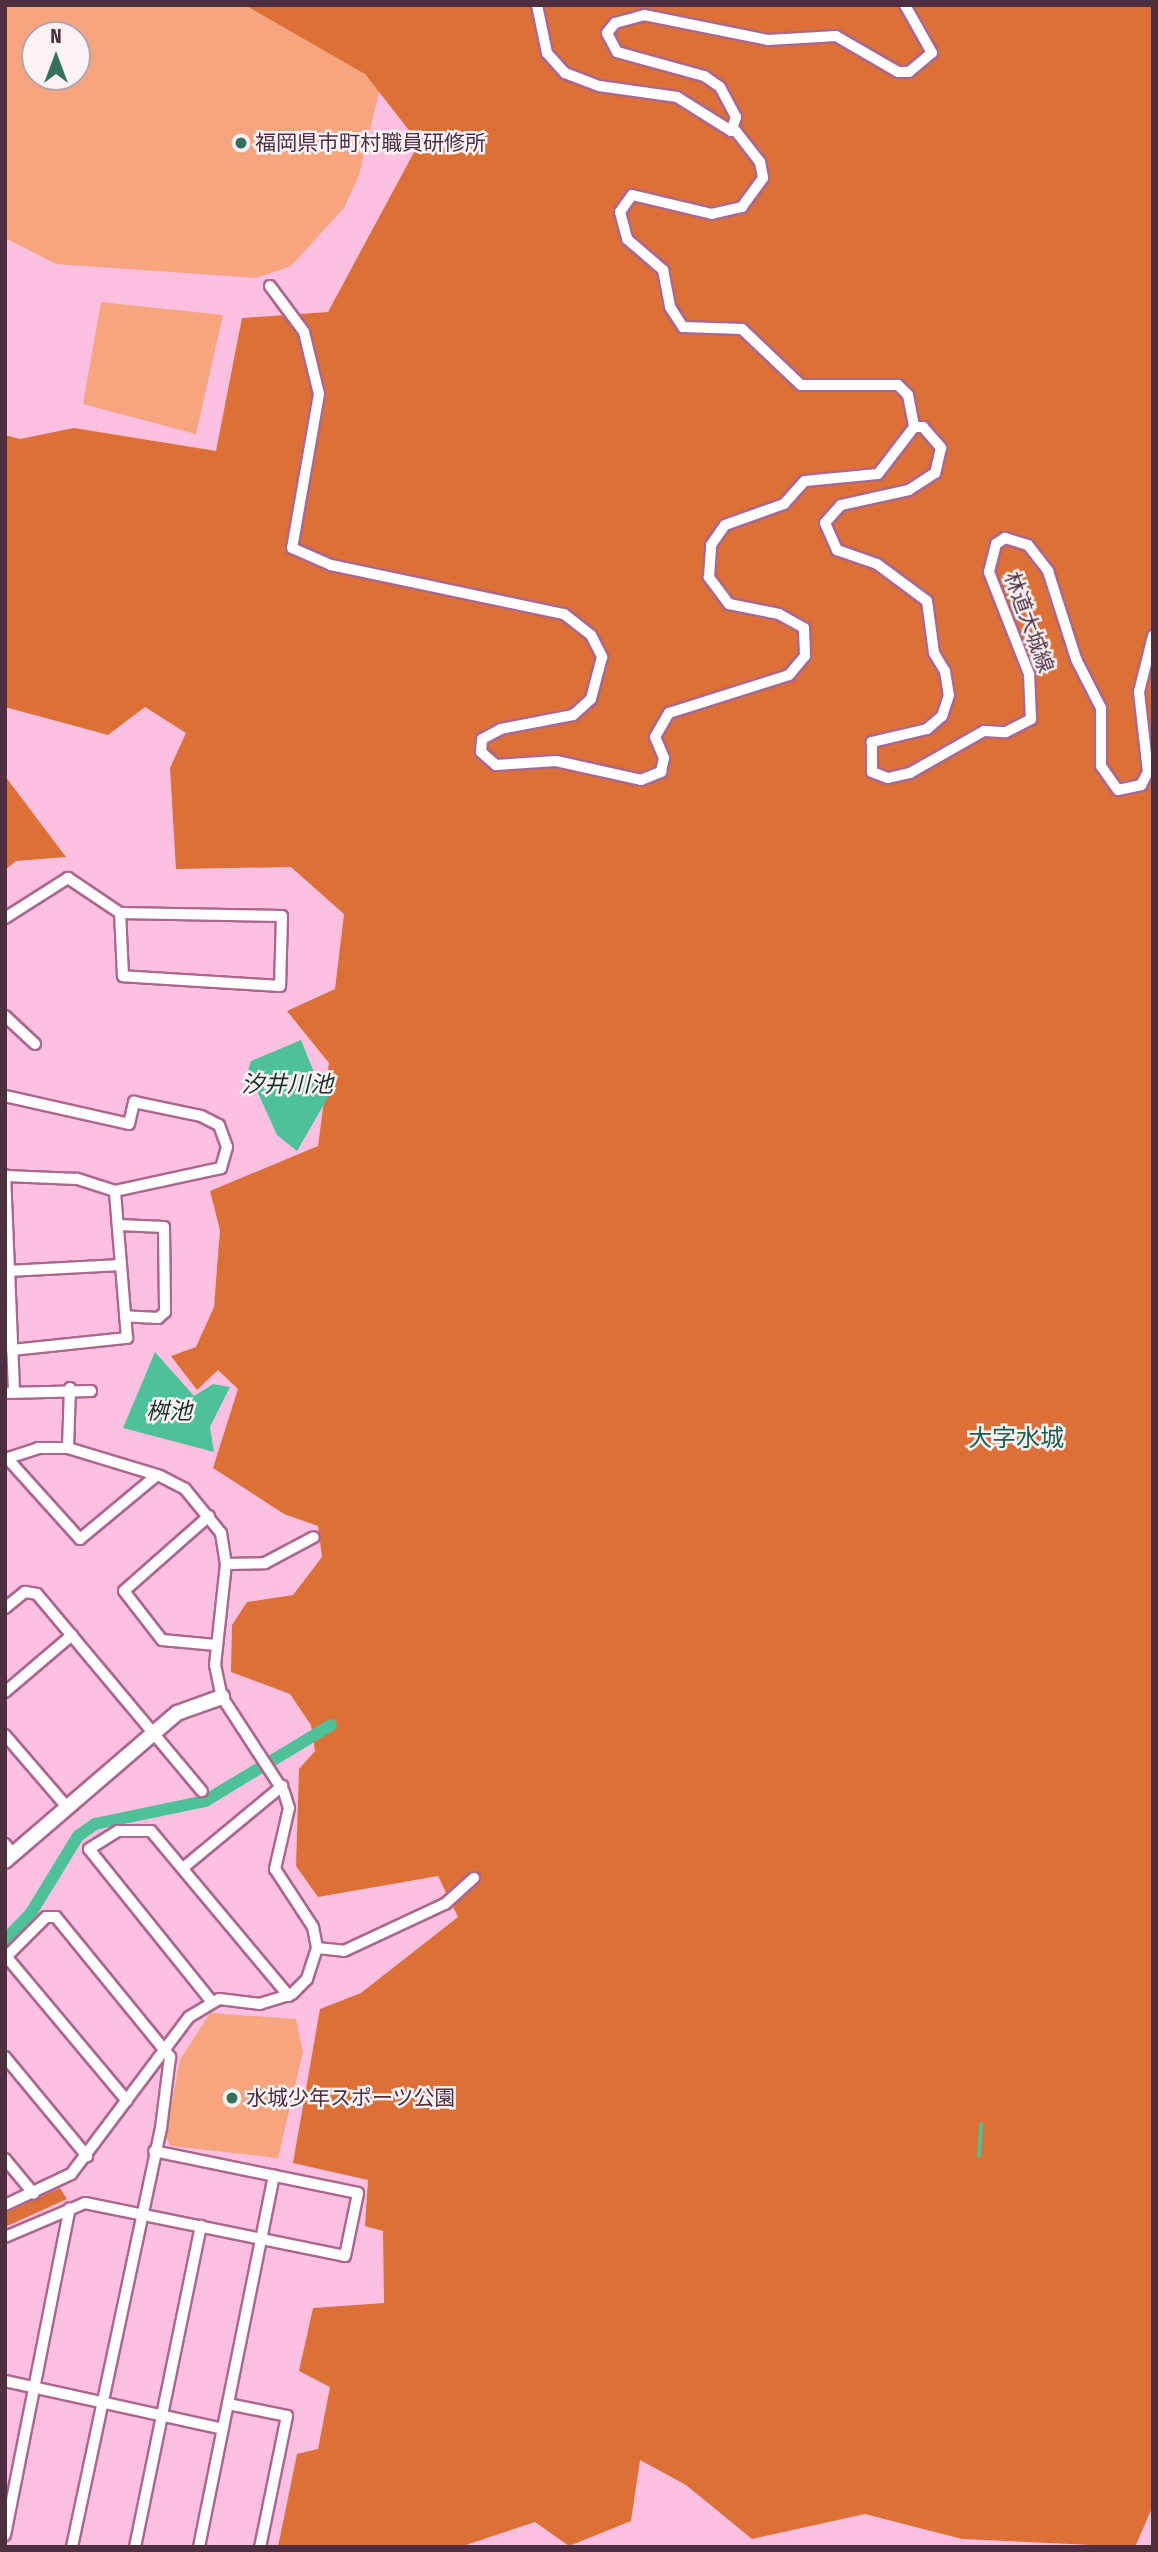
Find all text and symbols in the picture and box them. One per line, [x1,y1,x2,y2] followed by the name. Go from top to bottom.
[21,21,91,91] north arrow
[50,25,62,48] text: N
[255,130,486,156] place label: 福岡県市町村職員研修所
[233,135,249,151] marker: 福岡県市町村職員研修所
[999,568,1059,676] street label: 林道大城線
[241,1070,333,1098] water label: 汐井川池
[146,1397,192,1425] water label: 桝池
[968,1425,1064,1453] district label: 大字水城
[246,2085,456,2111] place label: 水城少年スポーツ公園
[224,2090,240,2106] marker: 水城少年スポーツ公園

